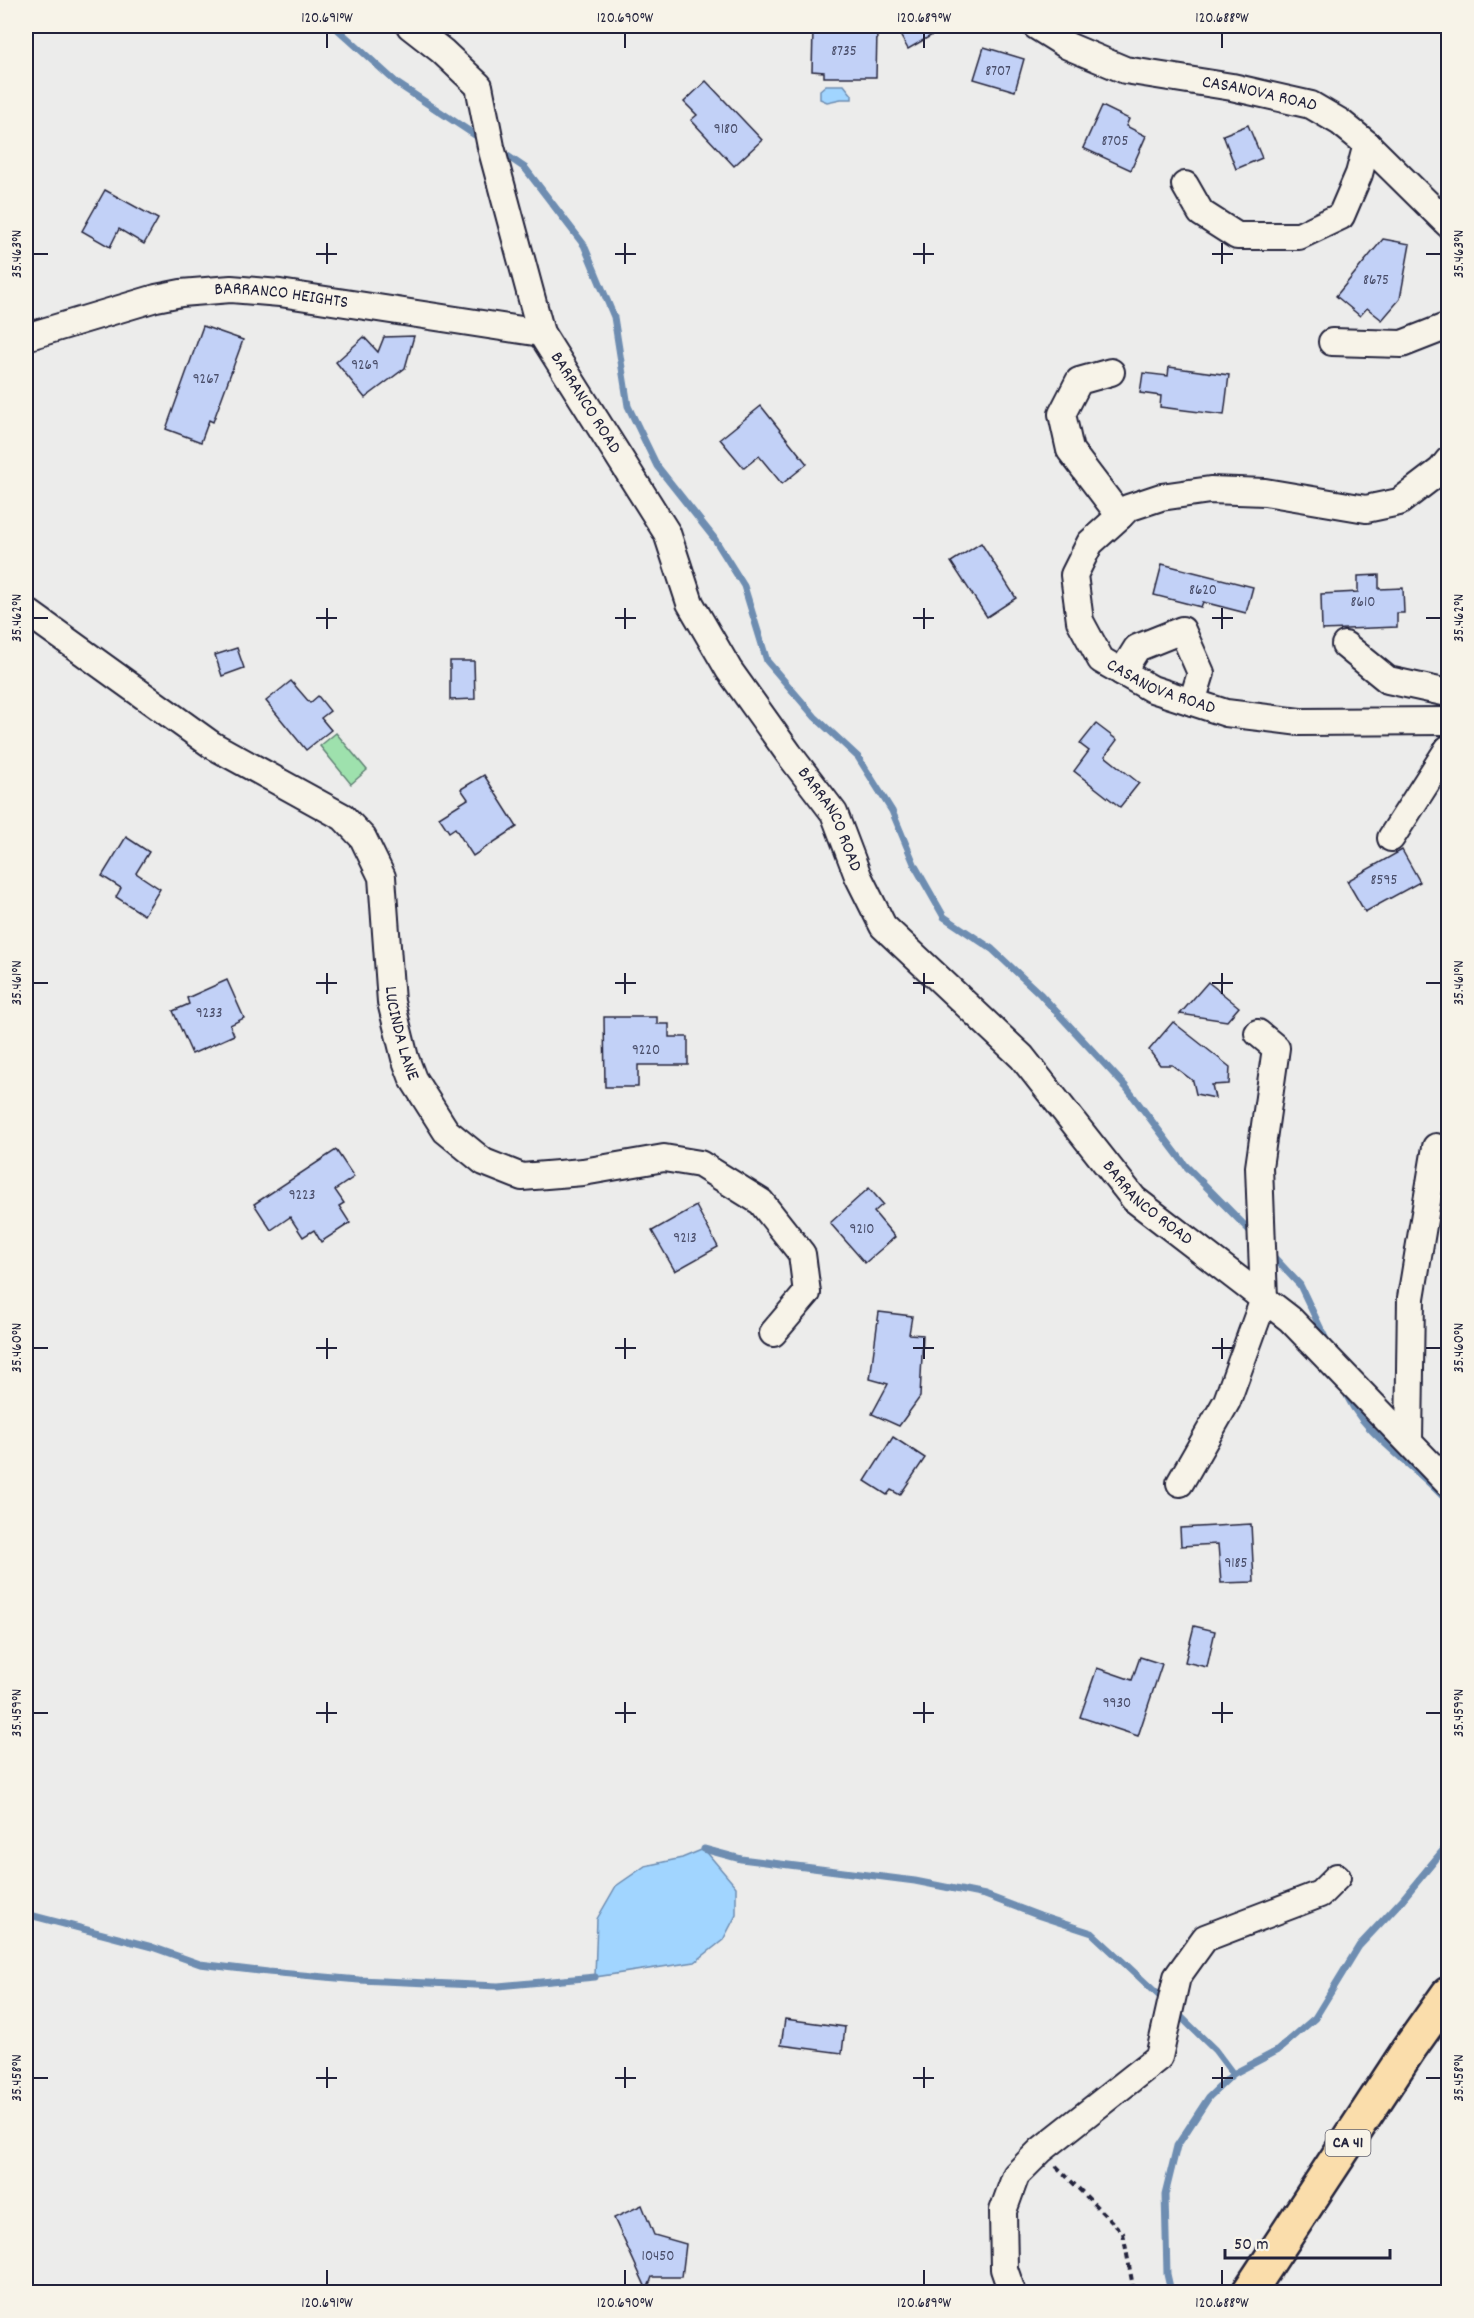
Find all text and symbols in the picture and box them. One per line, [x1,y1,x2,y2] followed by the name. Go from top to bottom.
[301,8,353,30] text: 120.691°W
[597,8,654,30] text: 120.690°W
[897,8,951,30] text: 120.689°W
[1195,8,1249,30] text: 120.688°W
[831,41,857,63] house number: 8735
[985,61,1011,83] house number: 8707
[1200,70,1322,118] street label: CASANOVA ROAD
[714,119,738,141] house number: 9180
[1102,131,1128,153] house number: 8705
[7,230,29,278] text: 35.463°N
[1449,230,1471,278] text: 35.463°N
[1363,270,1389,292] house number: 8675
[213,276,350,316] street label: BARRANCO HEIGHTS
[544,347,627,459] street label: BARRANCO ROAD
[351,355,379,377] house number: 9269
[193,369,220,391] house number: 9267
[1189,580,1217,602] house number: 8620
[1351,592,1375,614] house number: 8610
[7,594,29,642] text: 35.462°N
[1449,594,1471,642] text: 35.462°N
[1102,653,1218,721] street label: CASANOVA ROAD
[791,762,868,875] street label: BARRANCO ROAD
[1371,870,1397,892] house number: 8595
[7,960,29,1006] text: 35.461°N
[1449,960,1471,1006] text: 35.461°N
[377,985,425,1084] street label: LUCINDA LANE
[196,1003,222,1025] house number: 9233
[632,1040,660,1062] house number: 9220
[1096,1155,1198,1252] street label: BARRANCO ROAD
[289,1185,315,1207] house number: 9223
[850,1219,874,1241] house number: 9210
[673,1228,697,1250] house number: 9213
[7,1323,29,1373] text: 35.460°N
[1449,1323,1471,1373] text: 35.460°N
[1224,1553,1248,1575] house number: 9185
[7,1689,29,1737] text: 35.459°N
[1449,1689,1471,1737] text: 35.459°N
[1103,1693,1131,1715] house number: 9930
[7,2054,29,2102] text: 35.458°N
[1449,2054,1471,2102] text: 35.458°N
[1326,2130,1370,2156] road number: CA 41
[1225,2222,1390,2260] scale bar
[1234,2233,1269,2258] text: 50 m
[642,2246,674,2268] house number: 10450
[301,2293,353,2315] text: 120.691°W
[597,2293,654,2315] text: 120.690°W
[897,2293,951,2315] text: 120.689°W
[1195,2293,1249,2315] text: 120.688°W

